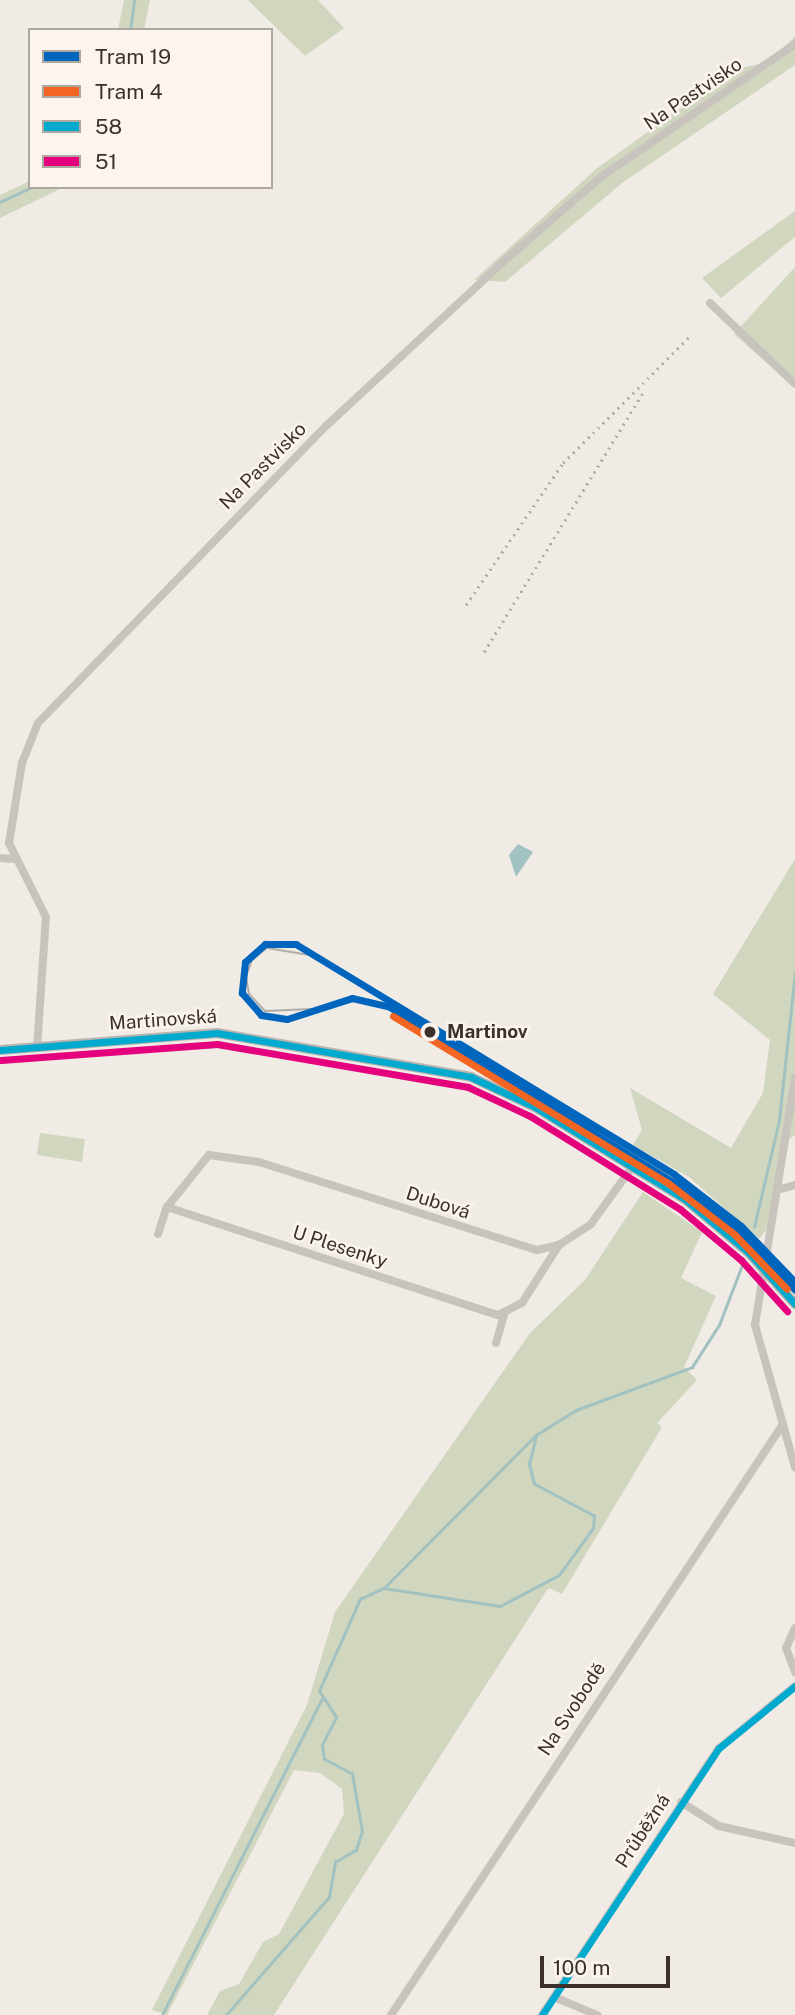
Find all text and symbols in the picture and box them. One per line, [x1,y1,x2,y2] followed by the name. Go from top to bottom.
[28,28,273,189] legend
[95,44,171,69] text: Tram 19
[640,53,746,135] street label: Na Pastvisko
[95,79,163,104] text: Tram 4
[95,114,122,139] text: 58
[95,149,117,174] text: 51
[215,418,311,514] street label: Na Pastvisko
[108,1005,218,1035] street label: Martinovská
[419,1021,441,1043] marker: Martinov
[447,1021,528,1043] place label: Martinov
[403,1182,473,1224] street label: Dubová
[290,1221,390,1273] street label: U Plesenky
[533,1658,611,1760] street label: Na Svobodě
[611,1790,675,1872] street label: Průběžná
[543,1941,672,1985] scale bar
[553,1955,610,1980] text: 100 m

